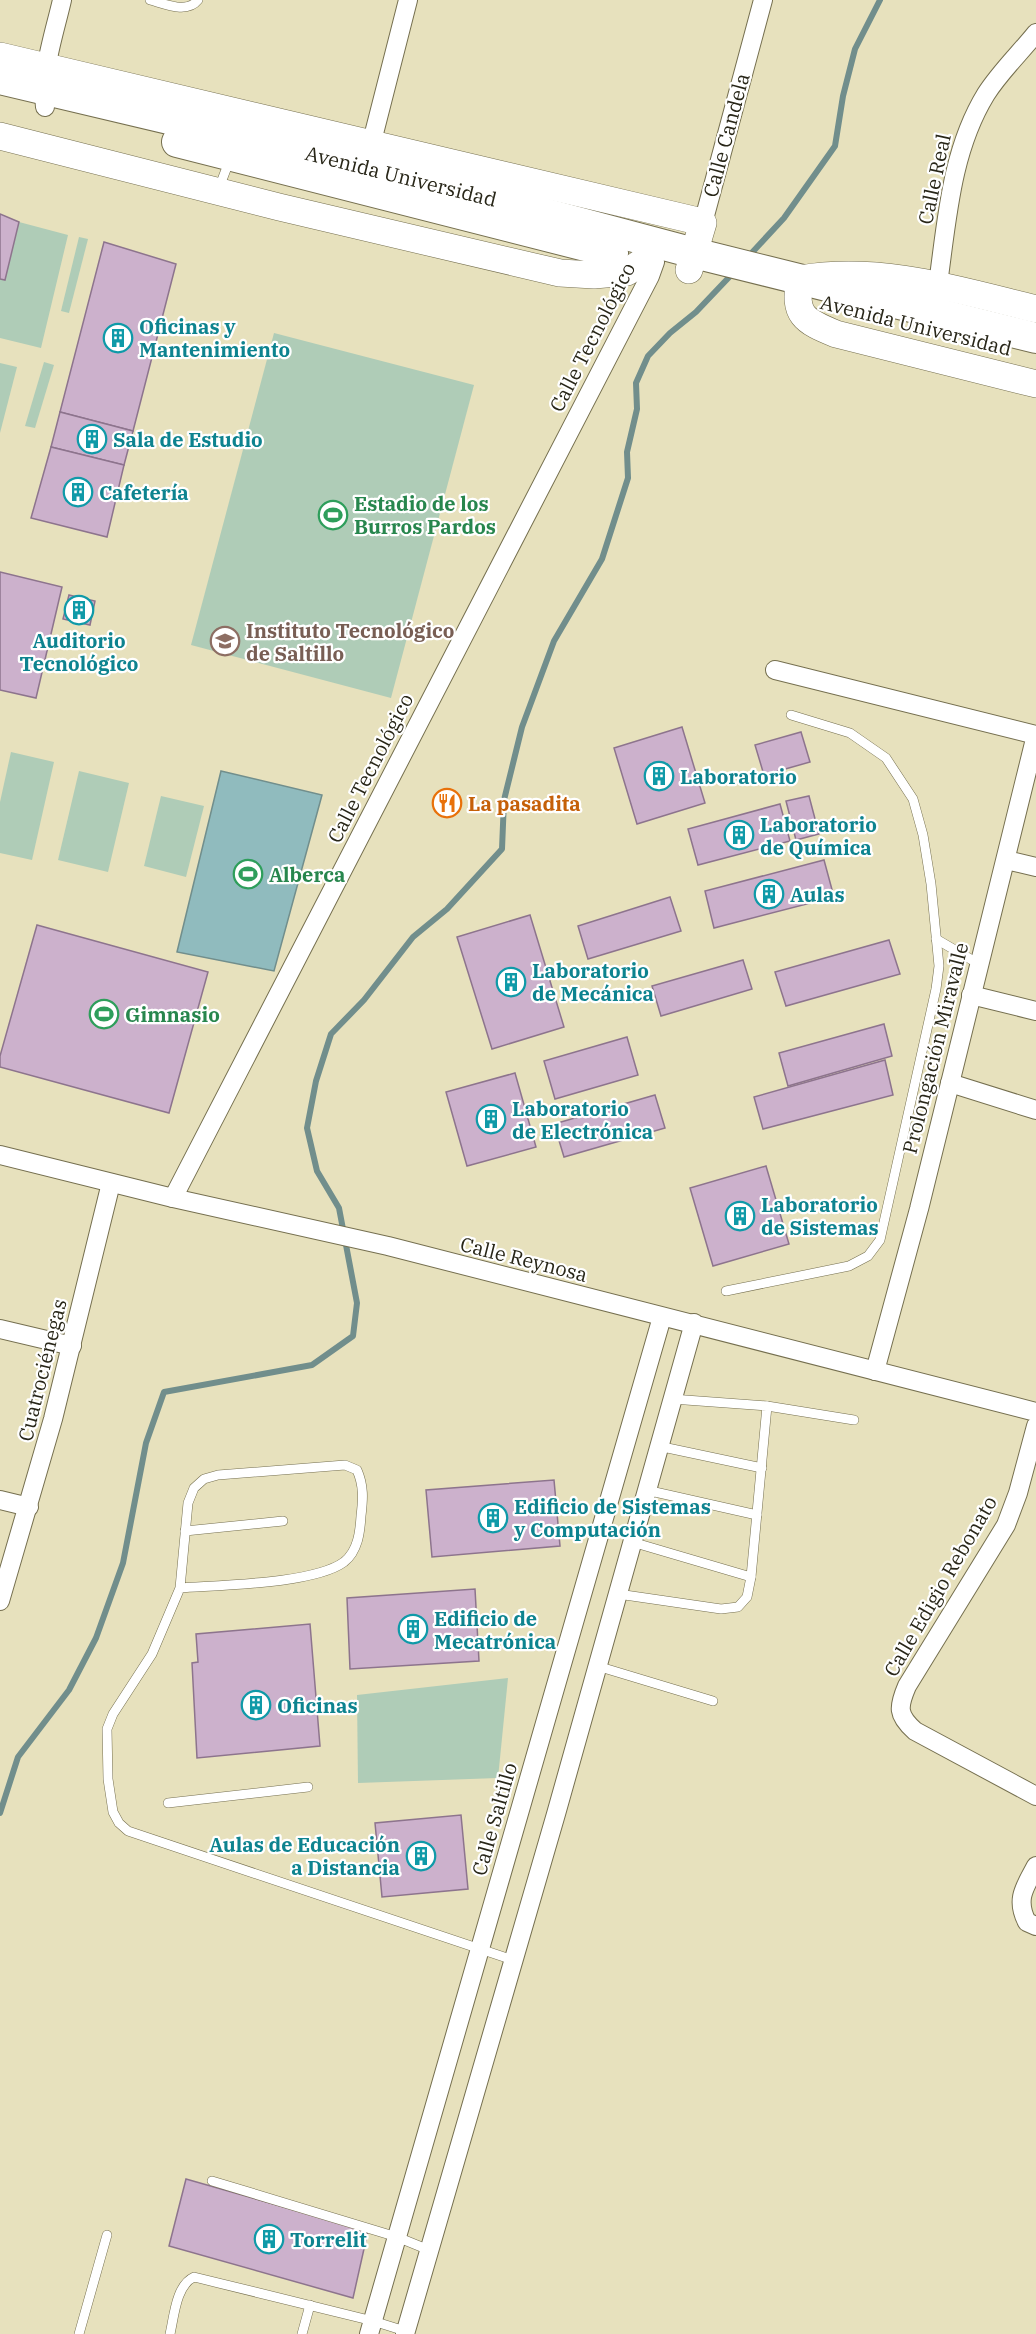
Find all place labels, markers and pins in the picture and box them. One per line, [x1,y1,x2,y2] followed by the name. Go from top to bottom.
[139,313,290,363] place label: Oficinas y Mantenimiento
[102,322,134,354] building icon: Oficinas y Mantenimiento
[76,423,108,455] building icon: Sala de Estudio
[113,426,263,453] place label: Sala de Estudio
[62,476,94,508] building icon: Cafetería
[99,479,189,506] place label: Cafetería
[354,490,496,540] place label: Estadio de los Burros Pardos
[317,499,349,531] sports icon: Estadio de los Burros Pardos
[63,594,95,626] building icon: Auditorio Tecnológico
[246,617,454,667] place label: Instituto Tecnológico de Saltillo
[209,625,241,657] school or university icon: Instituto Tecnológico de Saltillo
[20,627,138,677] place label: Auditorio Tecnológico
[643,760,675,792] building icon: Laboratorio
[680,763,797,790] place label: Laboratorio
[431,787,463,819] restaurant icon: La pasadita
[468,790,581,817] place label: La pasadita
[760,811,877,861] place label: Laboratorio de Química
[723,819,755,851] building icon: Laboratorio de Química
[232,858,264,890] sports icon: Alberca
[269,861,345,888] place label: Alberca
[753,878,785,910] building icon: Aulas
[790,881,845,908] place label: Aulas
[532,957,654,1007] place label: Laboratorio de Mecánica
[495,966,527,998] building icon: Laboratorio de Mecánica
[88,998,120,1030] sports icon: Gimnasio
[125,1001,220,1028] place label: Gimnasio
[512,1095,653,1145] place label: Laboratorio de Electrónica
[475,1103,507,1135] building icon: Laboratorio de Electrónica
[761,1191,879,1241] place label: Laboratorio de Sistemas
[724,1200,756,1232] building icon: Laboratorio de Sistemas
[513,1493,711,1543] place label: Edificio de Sistemas y Computación
[477,1502,509,1534] building icon: Edificio de Sistemas y Computación
[434,1605,556,1655] place label: Edificio de Mecatrónica
[397,1613,429,1645] building icon: Edificio de Mecatrónica
[240,1689,272,1721] building icon: Oficinas
[277,1692,358,1719] place label: Oficinas
[209,1831,400,1881] place label: Aulas de Educación a Distancia
[405,1840,437,1872] building icon: Aulas de Educación a Distancia
[253,2223,285,2255] building icon: Torrelit
[290,2226,367,2253] place label: Torrelit

